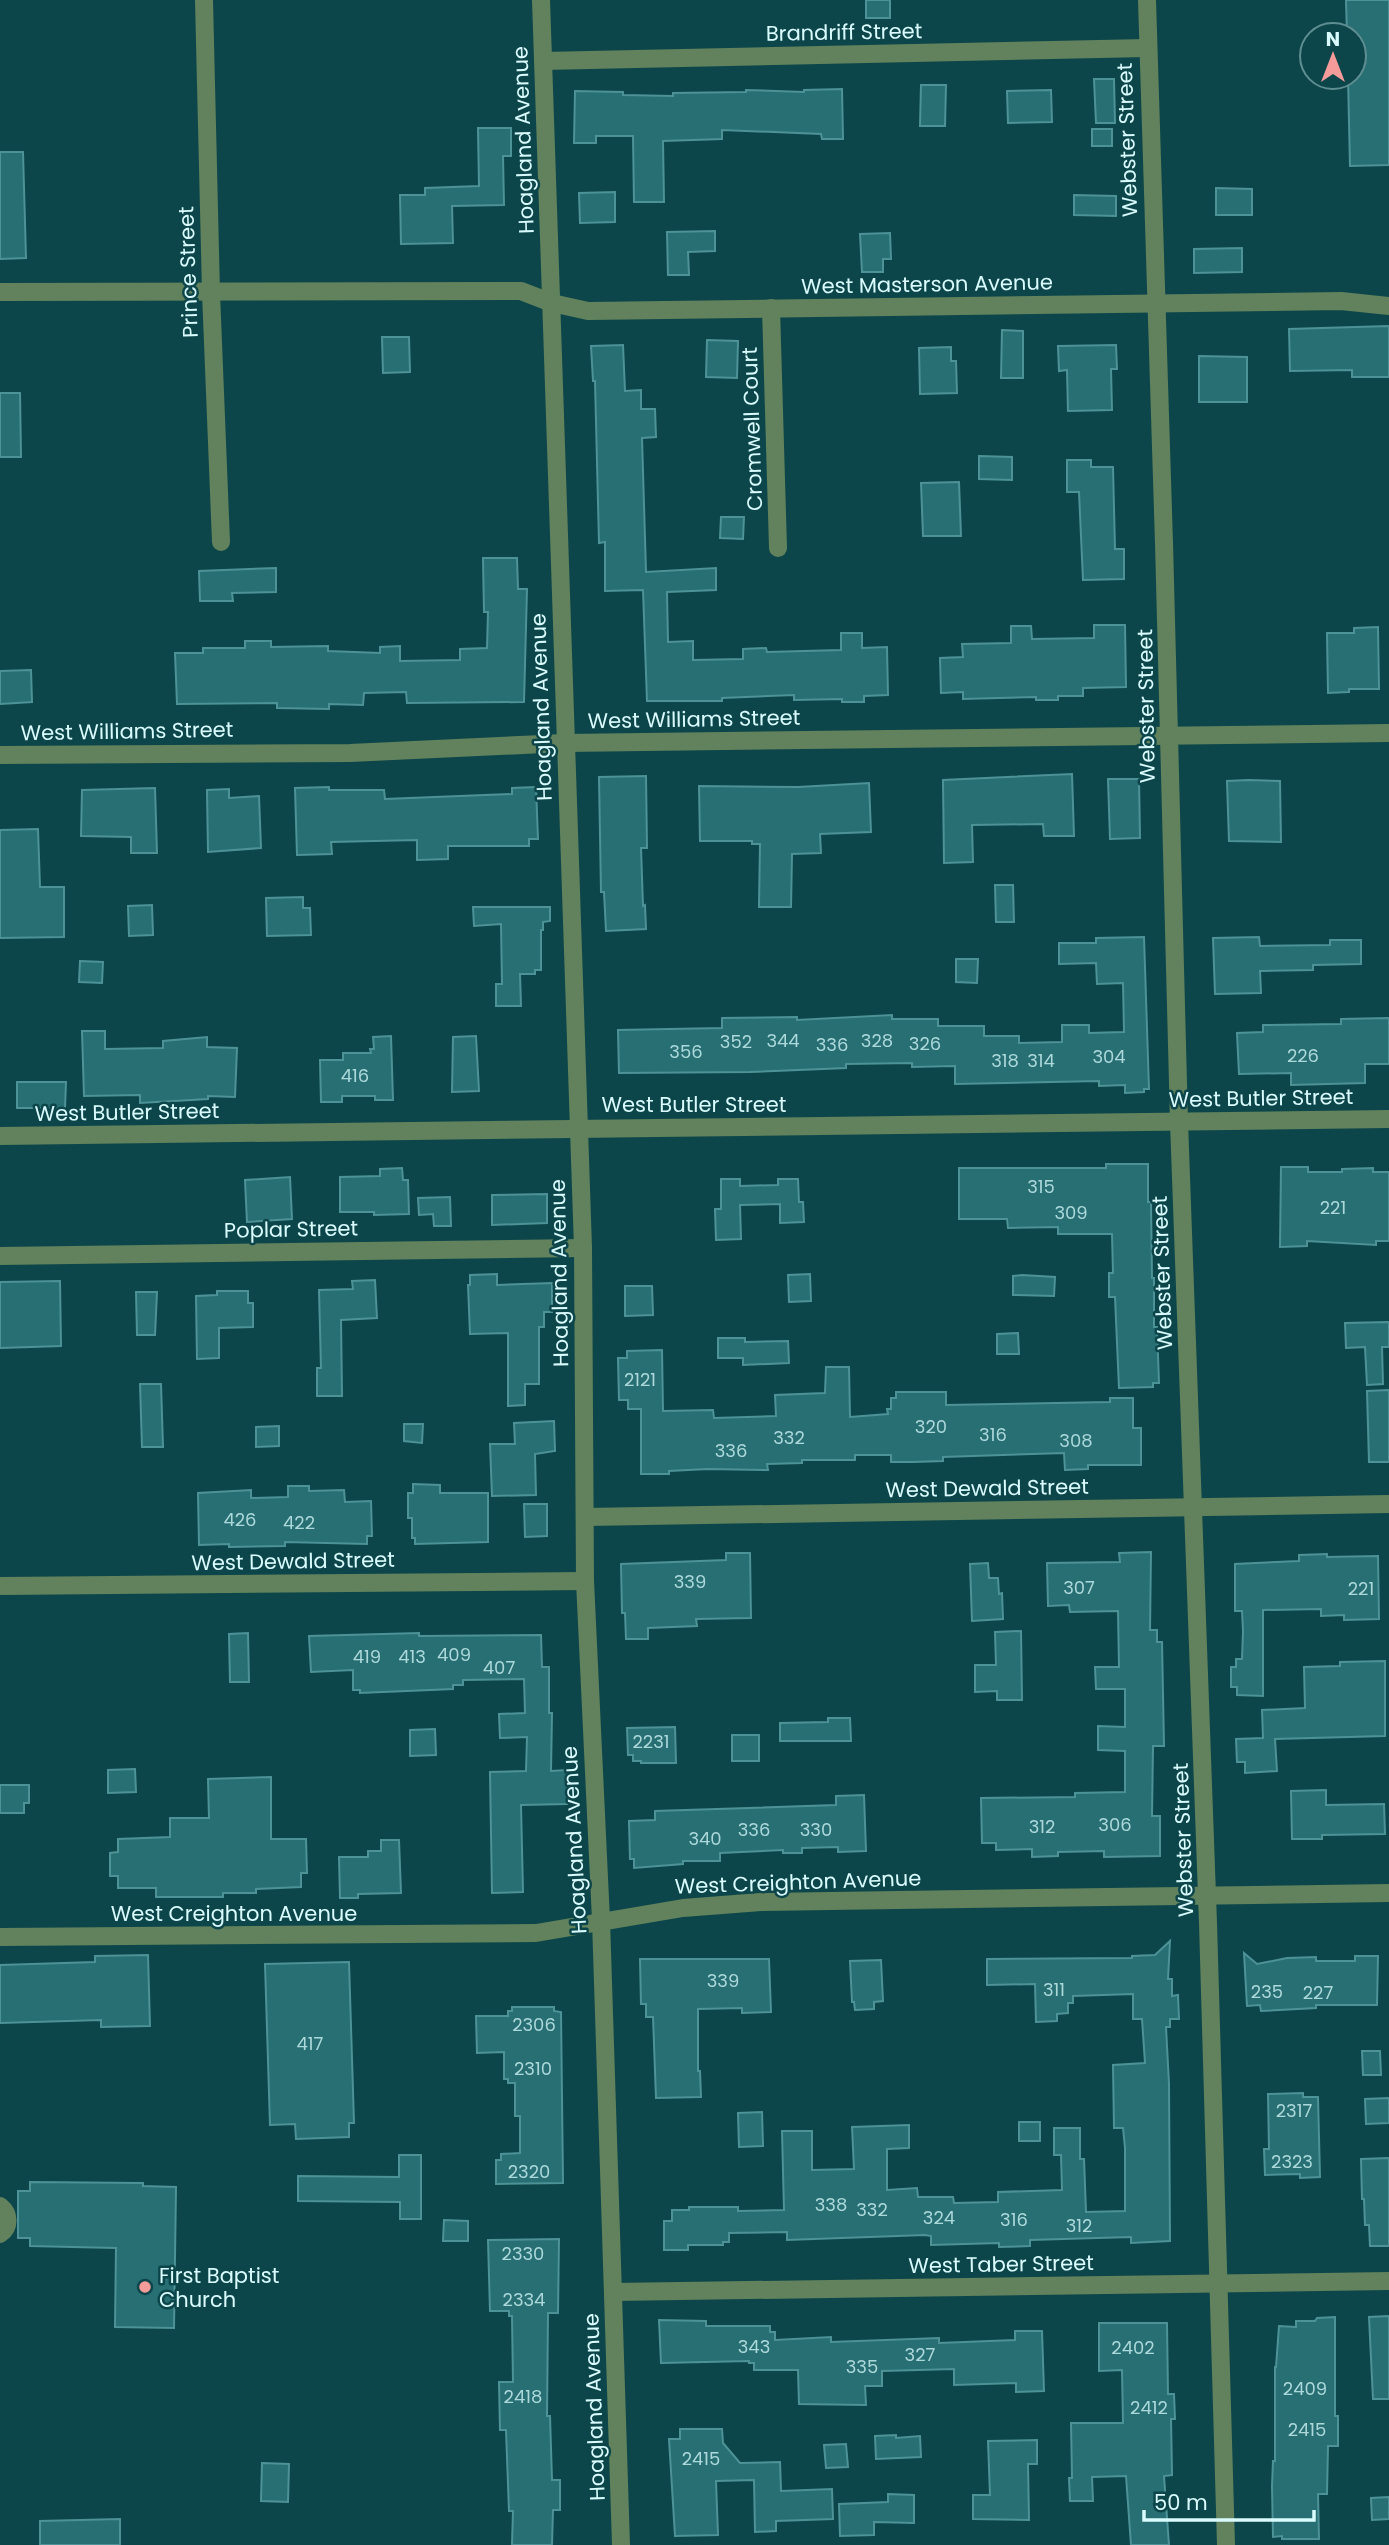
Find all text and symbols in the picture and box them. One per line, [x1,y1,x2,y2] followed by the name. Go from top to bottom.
[766,16,922,48] street label: Brandriff Street
[1298,21,1368,91] north arrow
[1326,26,1340,53] text: N
[505,46,541,234] street label: Hoagland Avenue
[1110,62,1144,218] street label: Webster Street
[171,206,205,338] street label: Prince Street
[801,267,1053,301] street label: West Masterson Avenue
[735,347,769,511] street label: Cromwell Court
[523,613,559,801] street label: Hoagland Avenue
[1130,629,1162,783] street label: Webster Street
[587,703,801,735] street label: West Williams Street
[20,715,234,747] street label: West Williams Street
[766,1028,800,1053] house number: 344
[861,1028,893,1053] house number: 328
[720,1029,752,1054] house number: 352
[909,1031,941,1056] house number: 326
[816,1032,848,1057] house number: 336
[669,1039,703,1064] house number: 356
[1287,1043,1319,1068] house number: 226
[1092,1044,1126,1069] house number: 304
[991,1048,1019,1073] house number: 318
[1027,1048,1055,1073] house number: 314
[341,1063,369,1088] house number: 416
[1168,1082,1354,1114] street label: West Butler Street
[602,1090,786,1119] street label: West Butler Street
[34,1096,220,1128] street label: West Butler Street
[1027,1174,1055,1199] house number: 315
[543,1179,575,1367] street label: Hoagland Avenue
[1145,1195,1179,1351] street label: Webster Street
[1320,1195,1346,1220] house number: 221
[1054,1200,1088,1225] house number: 309
[224,1213,358,1245] street label: Poplar Street
[624,1367,656,1392] house number: 2121
[915,1414,947,1439] house number: 320
[979,1422,1007,1447] house number: 316
[773,1425,805,1450] house number: 332
[1059,1428,1093,1453] house number: 308
[715,1438,747,1463] house number: 336
[885,1472,1089,1504] street label: West Dewald Street
[223,1507,257,1532] house number: 426
[283,1510,315,1535] house number: 422
[191,1545,395,1577] street label: West Dewald Street
[674,1569,706,1594] house number: 339
[1063,1575,1095,1600] house number: 307
[1348,1576,1374,1601] house number: 221
[437,1642,471,1667] house number: 409
[353,1644,381,1669] house number: 419
[398,1644,426,1669] house number: 413
[483,1655,515,1680] house number: 407
[632,1729,670,1754] house number: 2231
[555,1745,593,1935] street label: Hoagland Avenue
[1166,1762,1200,1918] street label: Webster Street
[1098,1812,1132,1837] house number: 306
[1029,1814,1055,1839] house number: 312
[738,1817,770,1842] house number: 336
[800,1817,832,1842] house number: 330
[688,1826,722,1851] house number: 340
[674,1863,922,1901] street label: West Creighton Avenue
[111,1899,357,1928] street label: West Creighton Avenue
[707,1968,739,1993] house number: 339
[1043,1977,1065,2002] house number: 311
[1251,1979,1283,2004] house number: 235
[1303,1980,1333,2005] house number: 227
[512,2012,556,2037] house number: 2306
[297,2031,324,2056] house number: 417
[514,2056,552,2081] house number: 2310
[1276,2098,1312,2123] house number: 2317
[1271,2149,1313,2174] house number: 2323
[508,2159,550,2184] house number: 2320
[815,2192,847,2217] house number: 338
[856,2197,888,2222] house number: 332
[923,2205,955,2230] house number: 324
[1000,2207,1028,2232] house number: 316
[1066,2213,1092,2238] house number: 312
[502,2241,544,2266] house number: 2330
[908,2248,1094,2280] street label: West Taber Street
[159,2261,279,2314] place label: First Baptist Church
[137,2279,153,2295] marker: First Baptist Church
[503,2287,545,2312] house number: 2334
[576,2313,612,2501] street label: Hoagland Avenue
[738,2334,770,2359] house number: 343
[1111,2335,1155,2360] house number: 2402
[905,2342,936,2367] house number: 327
[846,2354,878,2379] house number: 335
[1283,2376,1327,2401] house number: 2409
[504,2384,542,2409] house number: 2418
[1130,2395,1168,2420] house number: 2412
[1288,2417,1326,2442] house number: 2415
[682,2446,720,2471] house number: 2415
[1144,2478,1314,2522] scale bar
[1154,2488,1208,2517] text: 50 m

